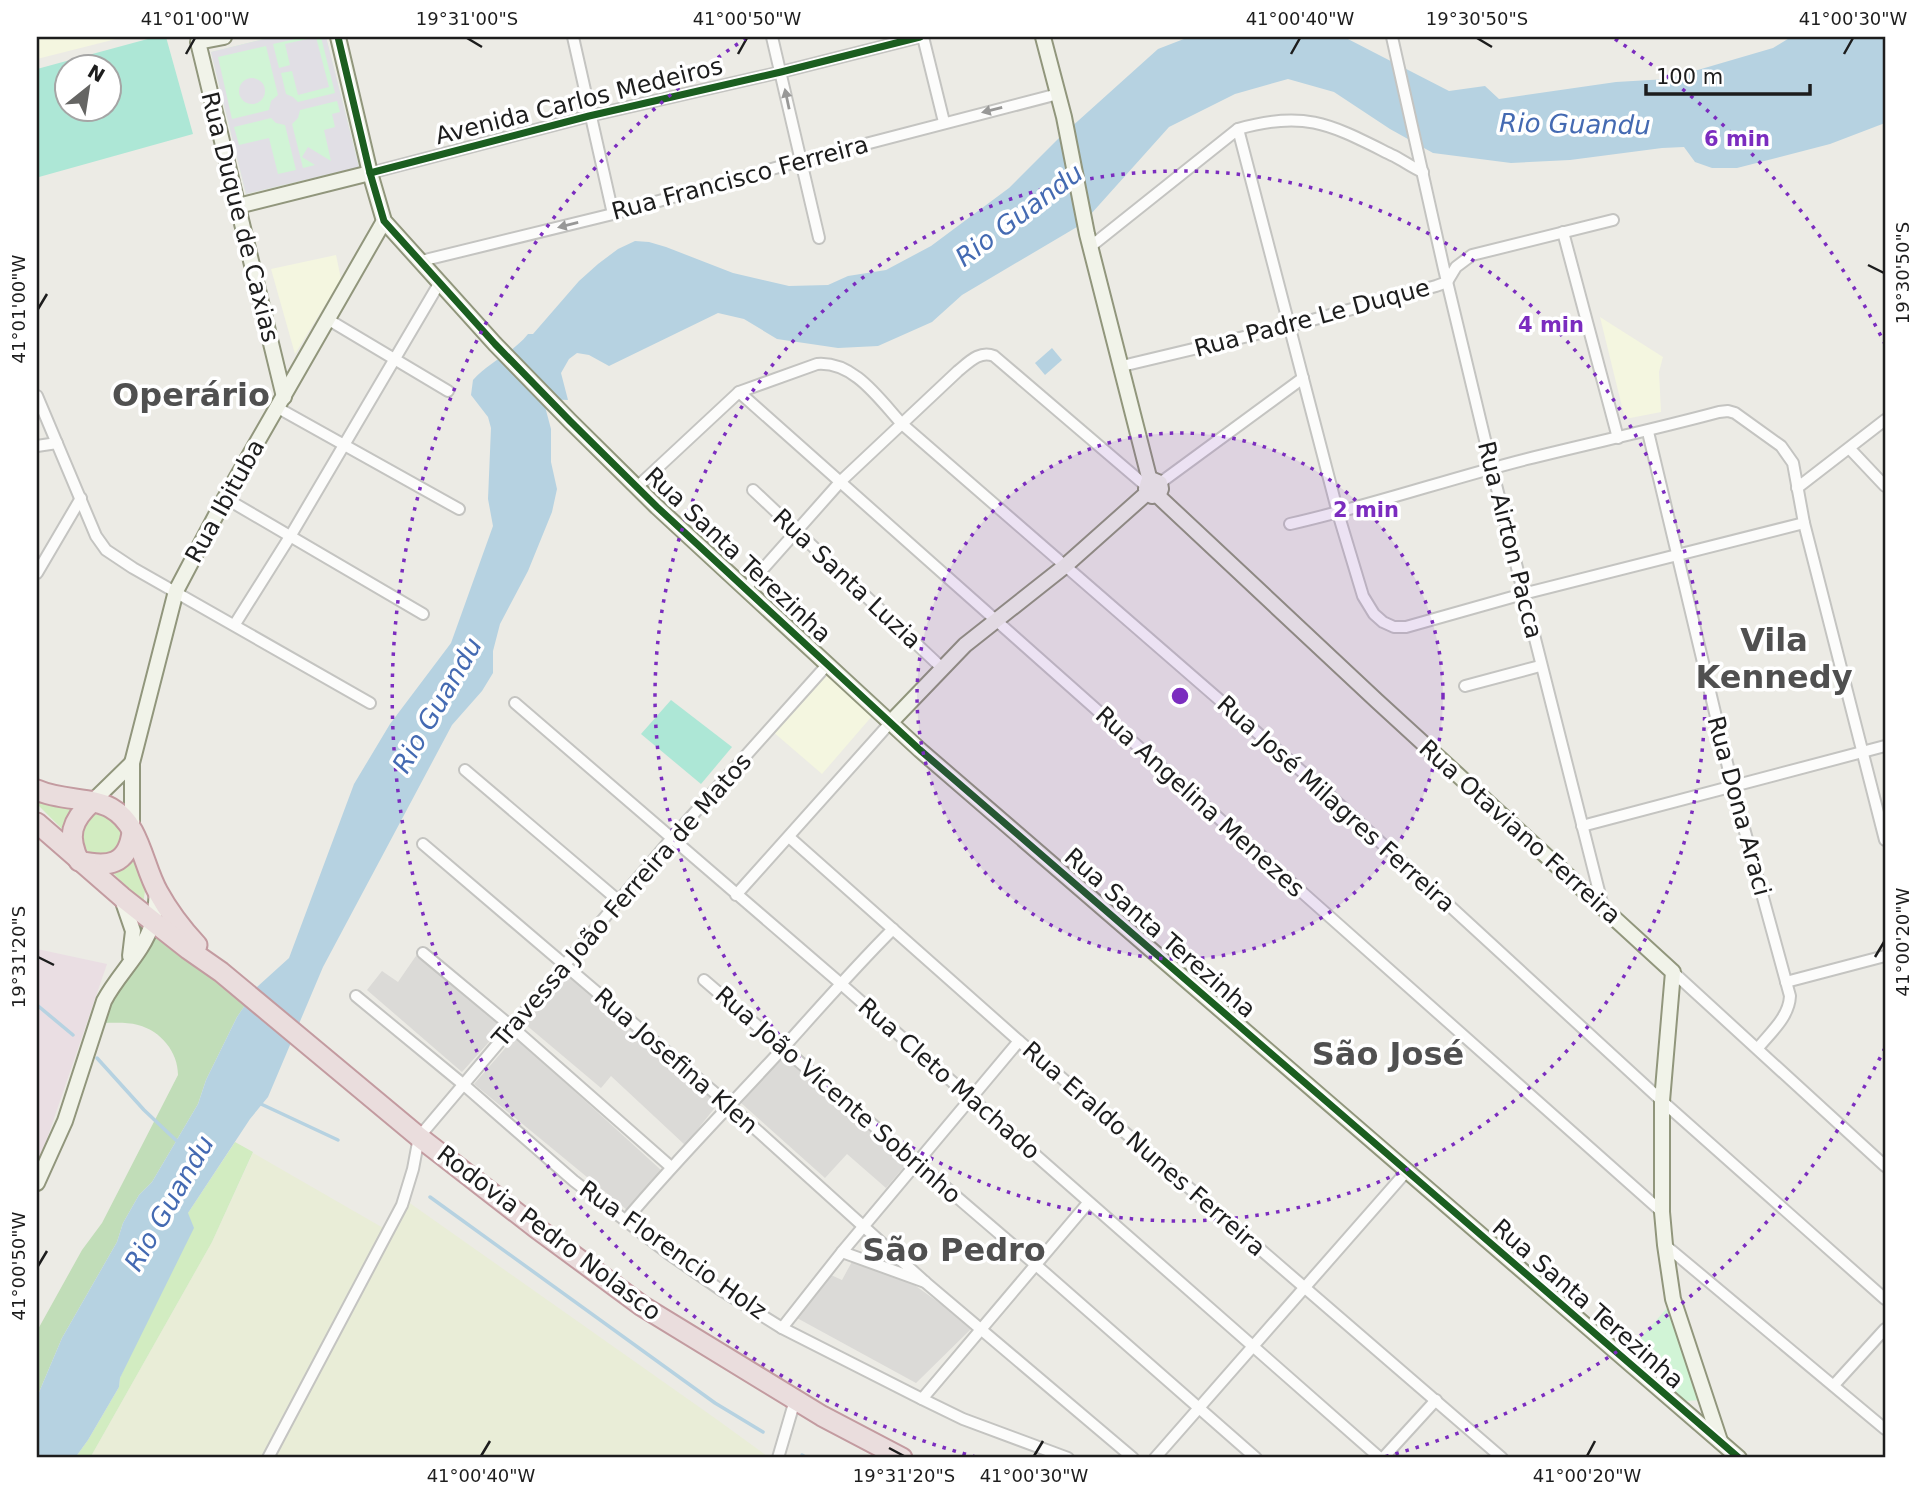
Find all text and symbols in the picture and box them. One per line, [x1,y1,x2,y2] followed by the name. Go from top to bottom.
[141,8,250,29] text: 41°01'00"W
[416,8,518,29] text: 19°31'00"S
[693,8,802,29] text: 41°00'50"W
[1246,8,1355,29] text: 41°00'40"W
[1426,8,1528,29] text: 19°30'50"S
[1799,8,1908,29] text: 41°00'30"W
[52,52,122,122] north arrow
[433,52,725,150] street label: Avenida Carlos Medeiros
[1646,52,1810,96] scale bar
[84,60,109,87] text: N
[1656,65,1723,89] text: 100 m
[781,88,792,110] one-way arrow
[195,89,285,345] street label: Rua Duque de Caxias
[981,105,1003,116] one-way arrow
[1499,108,1651,140] water label: Rio Guandu
[1704,127,1770,151] text: 6 min
[608,130,872,226] street label: Rua Francisco Ferreira
[949,157,1089,273] water label: Rio Guandu
[557,220,579,231] one-way arrow
[1892,222,1913,324] text: 19°30'50"S
[8,254,29,363] text: 41°01'00"W
[1191,273,1433,363] street label: Rua Padre Le Duque
[1518,313,1584,337] text: 4 min
[112,376,270,414] district label: Operário
[180,434,270,568] street label: Rua Ibituba
[1472,438,1548,642] street label: Rua Airton Pacca
[639,462,837,648] street label: Rua Santa Terezinha
[1333,498,1399,522] text: 2 min
[767,503,927,655] street label: Rua Santa Luzia
[1696,621,1853,696] district label: Vila Kennedy
[386,632,488,778] water label: Rio Guandu
[1168,684,1192,708] centre of rings
[1211,690,1461,918] street label: Rua José Milagres Ferreira
[1090,701,1310,903] street label: Rua Angelina Menezes
[1702,713,1776,899] street label: Rua Dona Araci
[1414,734,1626,930] street label: Rua Otaviano Ferreira
[486,747,757,1053] street label: Travessa João Ferreira de Matos
[1059,842,1261,1024] street label: Rua Santa Terezinha
[1892,887,1913,996] text: 41°00'20"W
[8,906,29,1008] text: 19°31'20"S
[709,981,967,1209] street label: Rua João Vicente Sobrinho
[589,982,763,1140] street label: Rua Josefina Klen
[852,992,1046,1166] street label: Rua Cleto Machado
[1312,1035,1464,1073] district label: São José
[1017,1036,1271,1262] street label: Rua Eraldo Nunes Ferreira
[118,1130,220,1276] water label: Rio Guandu
[432,1140,666,1326] street label: Rodovia Pedro Nolasco
[574,1175,772,1325] street label: Rua Florencio Holz
[8,1211,29,1320] text: 41°00'50"W
[1487,1213,1689,1395] street label: Rua Santa Terezinha
[862,1231,1046,1269] district label: São Pedro
[427,1465,536,1486] text: 41°00'40"W
[853,1465,955,1486] text: 19°31'20"S
[980,1465,1089,1486] text: 41°00'30"W
[1533,1465,1642,1486] text: 41°00'20"W

